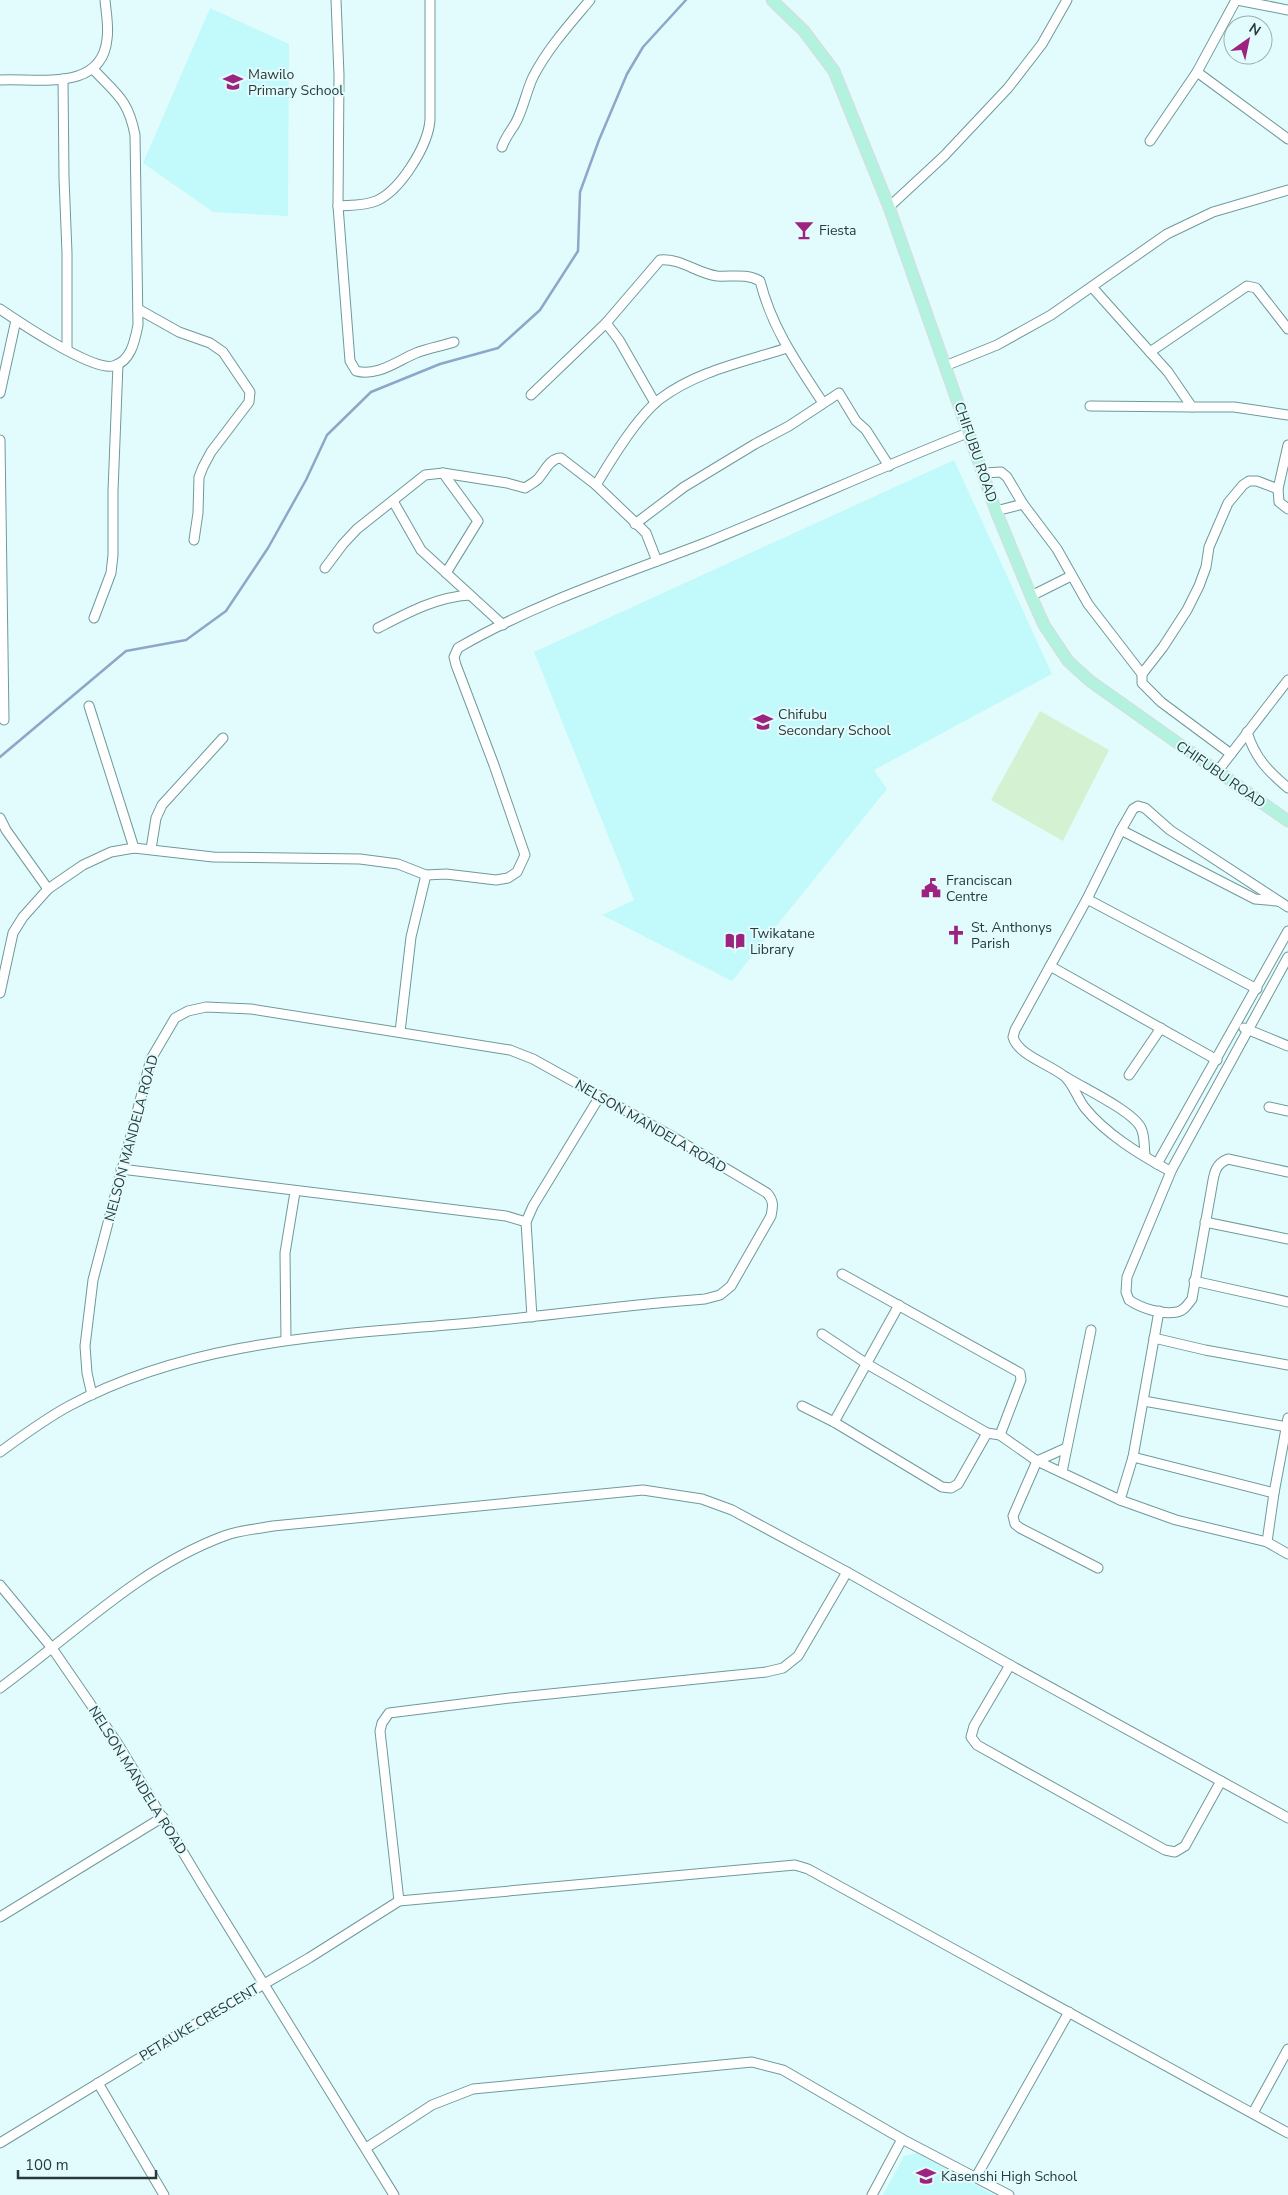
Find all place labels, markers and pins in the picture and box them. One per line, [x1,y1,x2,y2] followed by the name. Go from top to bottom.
[248,65,344,100] place label: Mawilo Primary School
[222,71,244,93] school or university icon: Mawilo Primary School
[793,219,815,241] bar icon: Fiesta
[819,221,856,240] place label: Fiesta
[778,705,892,740] place label: Chifubu Secondary School
[752,711,774,733] school or university icon: Chifubu Secondary School
[946,871,1012,906] place label: Franciscan Centre
[920,877,942,899] public building icon: Franciscan Centre
[971,918,1052,953] place label: St. Anthonys Parish
[750,924,815,959] place label: Twikatane Library
[945,924,967,946] church icon: St. Anthonys Parish
[724,930,746,952] library icon: Twikatane Library
[915,2165,937,2187] school or university icon: Kasenshi High School
[941,2167,1078,2186] place label: Kasenshi High School

